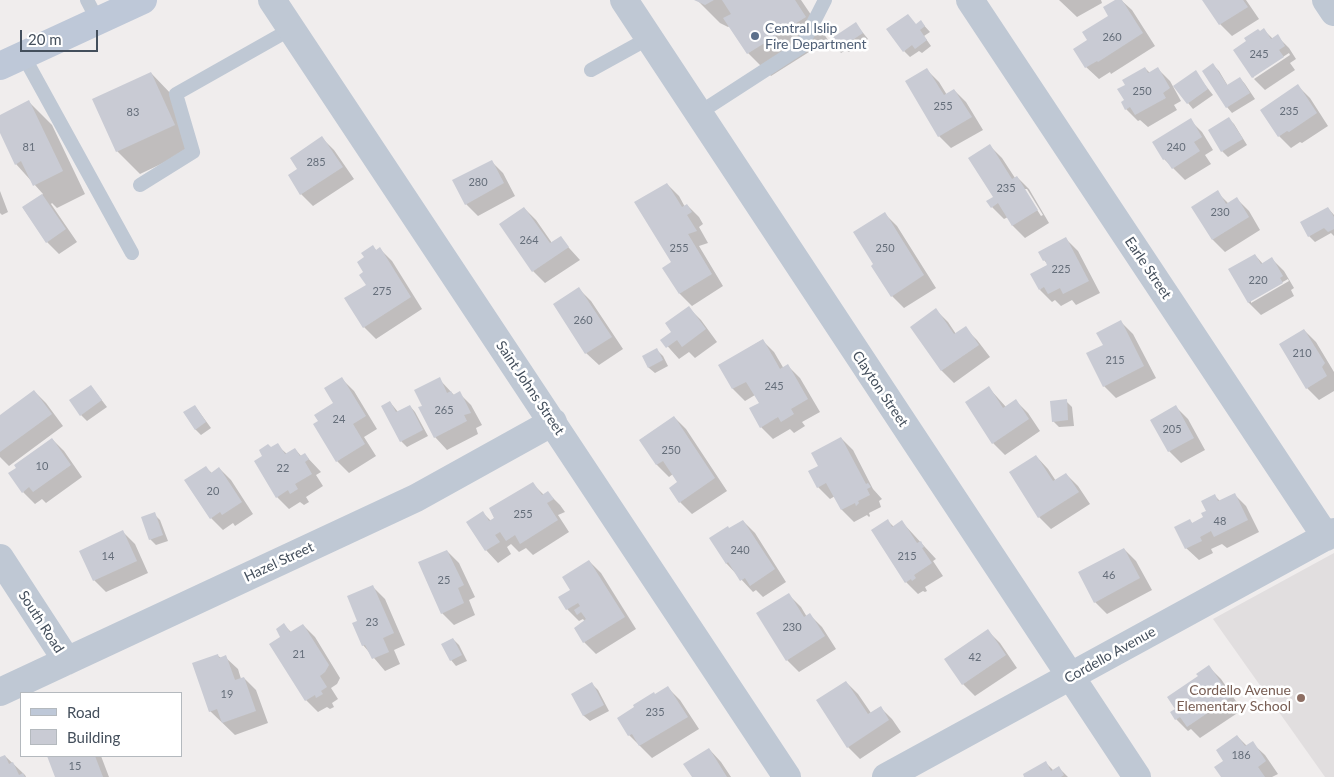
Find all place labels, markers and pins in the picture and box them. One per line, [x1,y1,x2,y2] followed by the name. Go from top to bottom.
[765,20,867,52] place label: Central Islip Fire Department
[749,30,761,42] marker: Central Islip Fire Department
[1177,682,1291,714] place label: Cordello Avenue Elementary School
[1295,692,1307,704] marker: Cordello Avenue Elementary School

